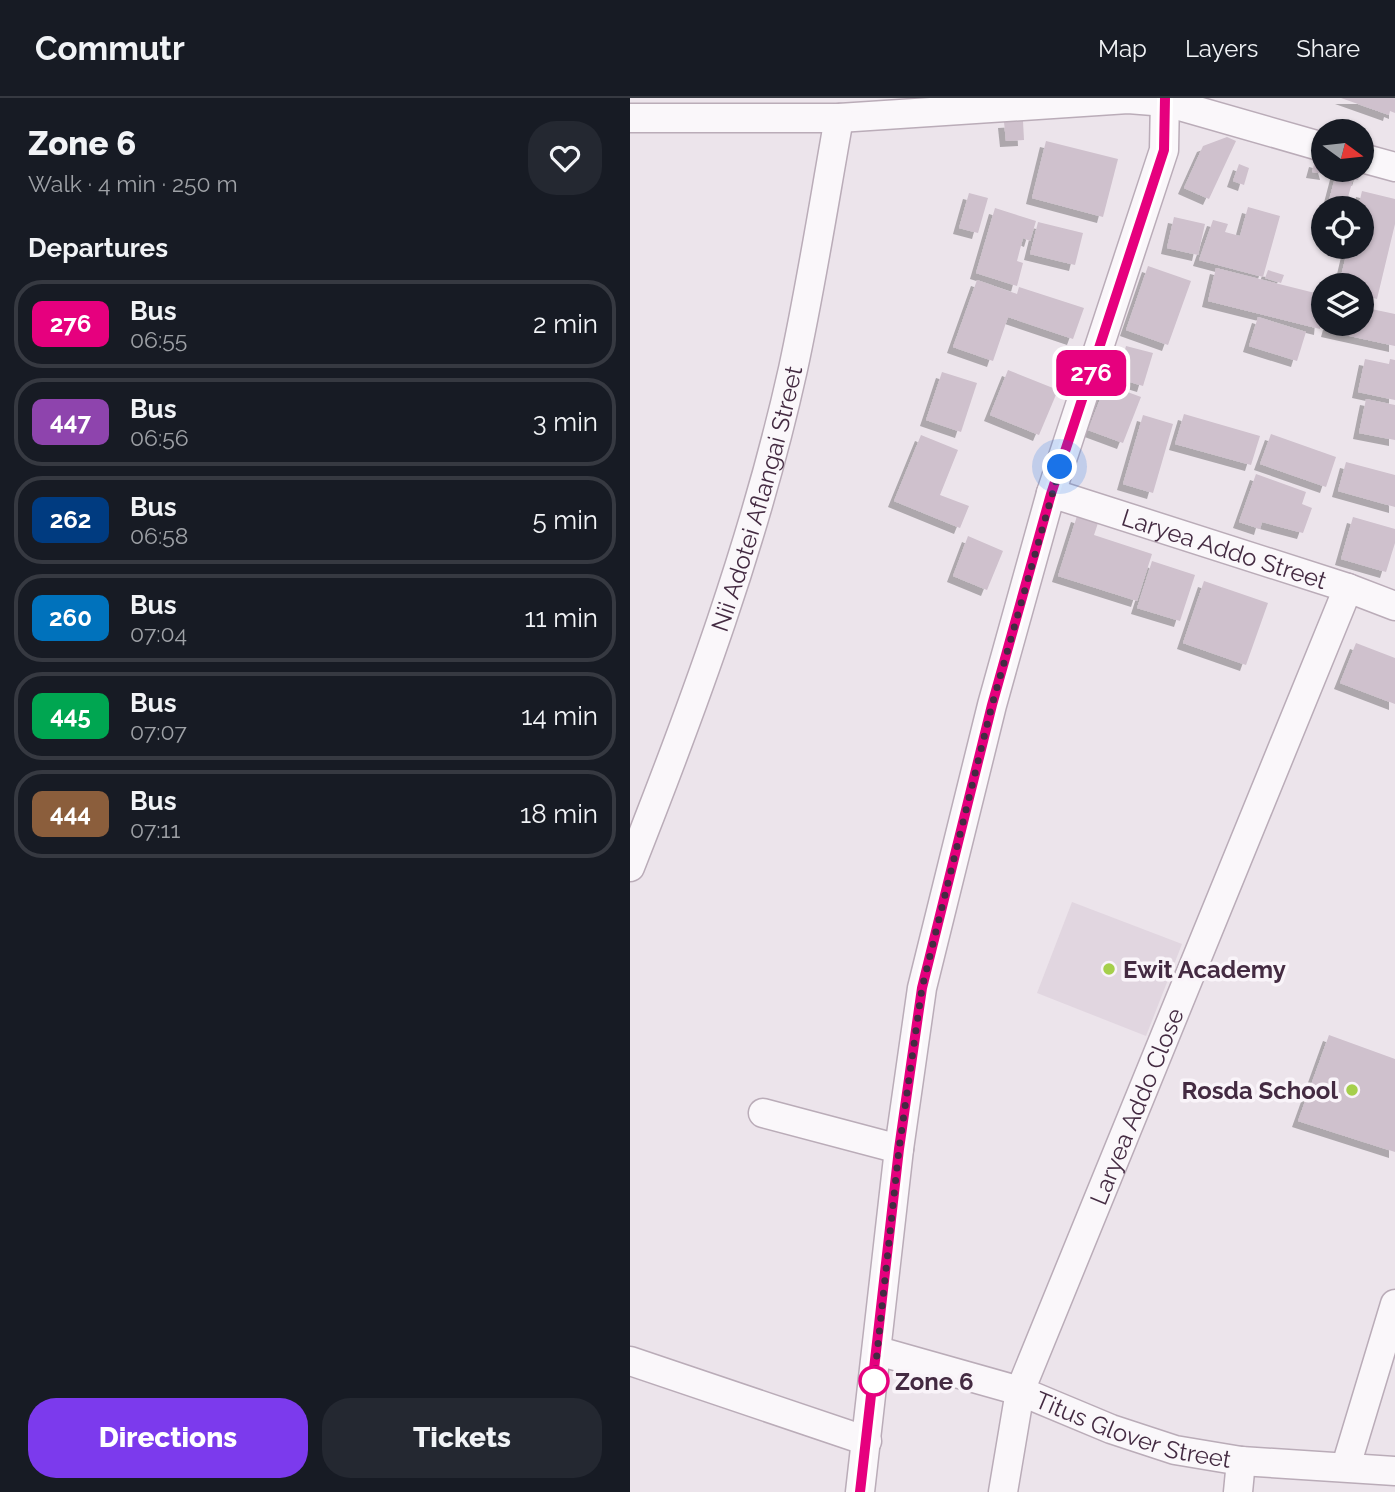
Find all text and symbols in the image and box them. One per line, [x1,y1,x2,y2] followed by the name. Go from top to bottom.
[35,29,185,68] text: Commutr
[1098,34,1147,63] text: Map
[1185,34,1258,63] text: Layers
[1296,34,1360,63] text: Share
[1311,119,1374,182] north arrow
[1311,119,1374,336] map controls
[528,121,602,195] button: heart
[28,124,136,163] text: Zone 6
[28,170,238,197] text: Walk · 4 min · 250 m
[1311,196,1374,259] button: locate
[28,233,168,263] text: Departures
[1311,273,1374,336] button: layers
[130,296,177,326] text: Bus
[50,309,91,338] text: 276
[533,309,598,339] text: 2 min
[130,326,187,353] text: 06:55
[1051,350,1131,396] line badge: 276
[1070,358,1112,387] text: 276
[705,363,808,635] street label: Nii Adotei Aflangai Street
[130,394,177,424] text: Bus
[50,407,91,436] text: 447
[533,407,598,437] text: 3 min
[130,424,189,451] text: 06:56
[1042,449,1077,484] your location
[130,492,177,522] text: Bus
[1118,502,1330,595] street label: Laryea Addo Street
[50,505,91,534] text: 262
[532,505,598,535] text: 5 min
[130,522,188,549] text: 06:58
[130,590,177,620] text: Bus
[49,603,92,632] text: 260
[524,603,598,633] text: 11 min
[130,620,187,647] text: 07:04
[130,688,177,718] text: Bus
[50,701,91,730] text: 445
[521,701,598,731] text: 14 min
[130,718,187,745] text: 07:07
[130,786,177,816] text: Bus
[50,799,91,828] text: 444
[520,799,598,829] text: 18 min
[130,816,180,843] text: 07:11
[1123,955,1286,984] place label: Ewit Academy
[1101,961,1117,977] marker: Ewit Academy
[1083,1004,1189,1209] street label: Laryea Addo Close
[1182,1076,1338,1105] place label: Rosda School
[1344,1082,1360,1098] marker: Rosda School
[859,1366,889,1396] marker: Zone 6
[895,1367,973,1396] place label: Zone 6
[1031,1385,1233,1474] street label: Titus Glover Street
[28,1398,308,1478] button: Directions
[322,1398,602,1478] button: Tickets

